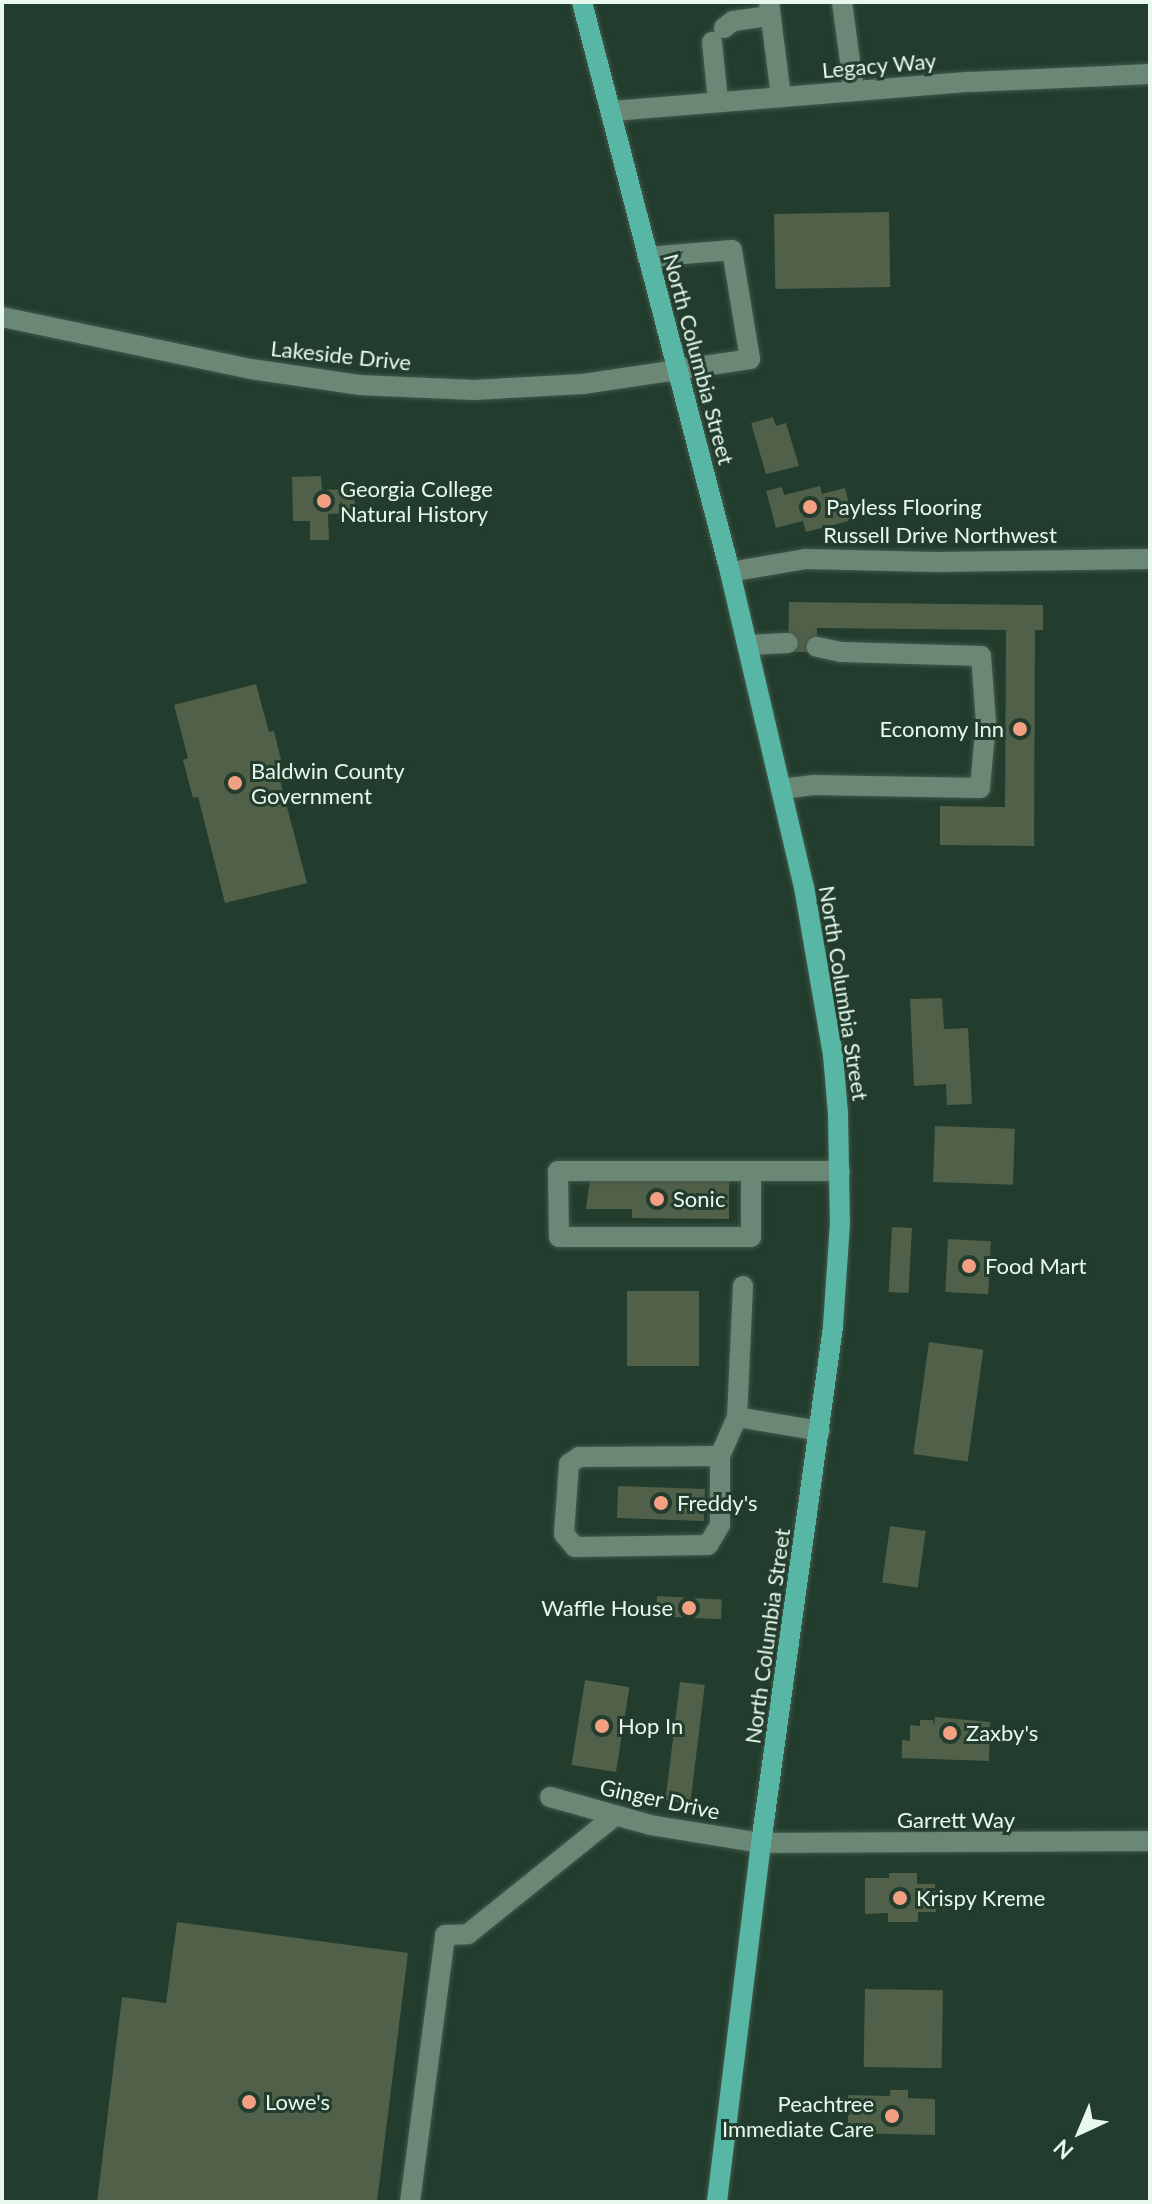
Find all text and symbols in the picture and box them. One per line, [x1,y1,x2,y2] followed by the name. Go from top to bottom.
[820,47,938,83] street label: Legacy Way
[658,251,740,467] street label: North Columbia Street
[269,334,413,376] street label: Lakeside Drive
[340,475,493,526] place label: Georgia College Natural History
[315,492,333,510] marker: Georgia College Natural History
[826,494,982,520] place label: Payless Flooring
[801,498,819,516] marker: Payless Flooring
[823,522,1057,548] street label: Russell Drive Northwest
[879,716,1004,742] place label: Economy Inn
[1011,720,1029,738] marker: Economy Inn
[251,757,405,808] place label: Baldwin County Government
[226,774,244,792] marker: Baldwin County Government
[814,884,874,1102] street label: North Columbia Street
[673,1186,725,1212] place label: Sonic
[648,1190,666,1208] marker: Sonic
[985,1253,1086,1279] place label: Food Mart
[960,1257,978,1275] marker: Food Mart
[677,1490,757,1516] place label: Freddy's
[652,1494,670,1512] marker: Freddy's
[739,1527,795,1745] street label: North Columbia Street
[541,1595,673,1621] place label: Waffle House
[680,1599,698,1617] marker: Waffle House
[618,1713,683,1739] place label: Hop In
[593,1717,611,1735] marker: Hop In
[966,1720,1038,1746] place label: Zaxby's
[941,1724,959,1742] marker: Zaxby's
[597,1773,723,1825] street label: Ginger Drive
[897,1807,1015,1833] street label: Garrett Way
[916,1885,1046,1911] place label: Krispy Kreme
[891,1889,909,1907] marker: Krispy Kreme
[265,2089,330,2115] place label: Lowe's
[722,2090,874,2142] place label: Peachtree Immediate Care
[1040,2092,1120,2172] north arrow
[240,2093,258,2111] marker: Lowe's
[881,2105,903,2127] marker: Peachtree Immediate Care
[1048,2134,1078,2165] text: N

